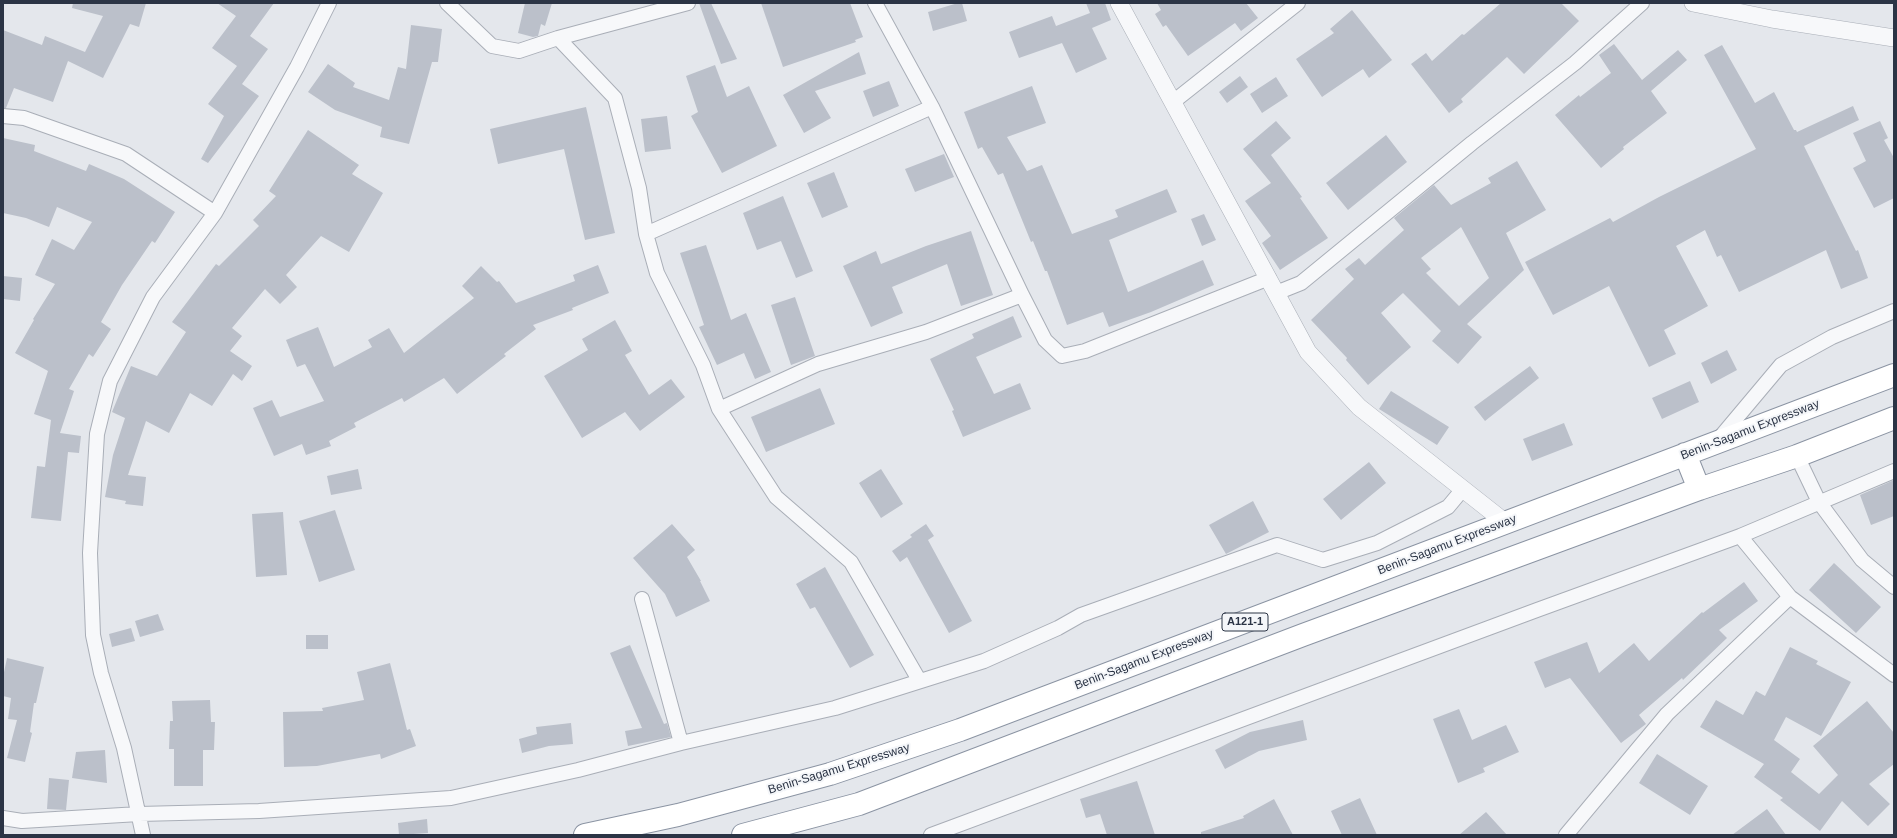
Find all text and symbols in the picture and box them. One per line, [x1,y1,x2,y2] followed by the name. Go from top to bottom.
[1679,397,1821,463] street label: Benin-Sagamu Expressway
[1376,512,1518,578] street label: Benin-Sagamu Expressway
[1222,613,1268,631] road number: A121-1
[1073,627,1215,693] street label: Benin-Sagamu Expressway
[766,741,912,797] street label: Benin-Sagamu Expressway

